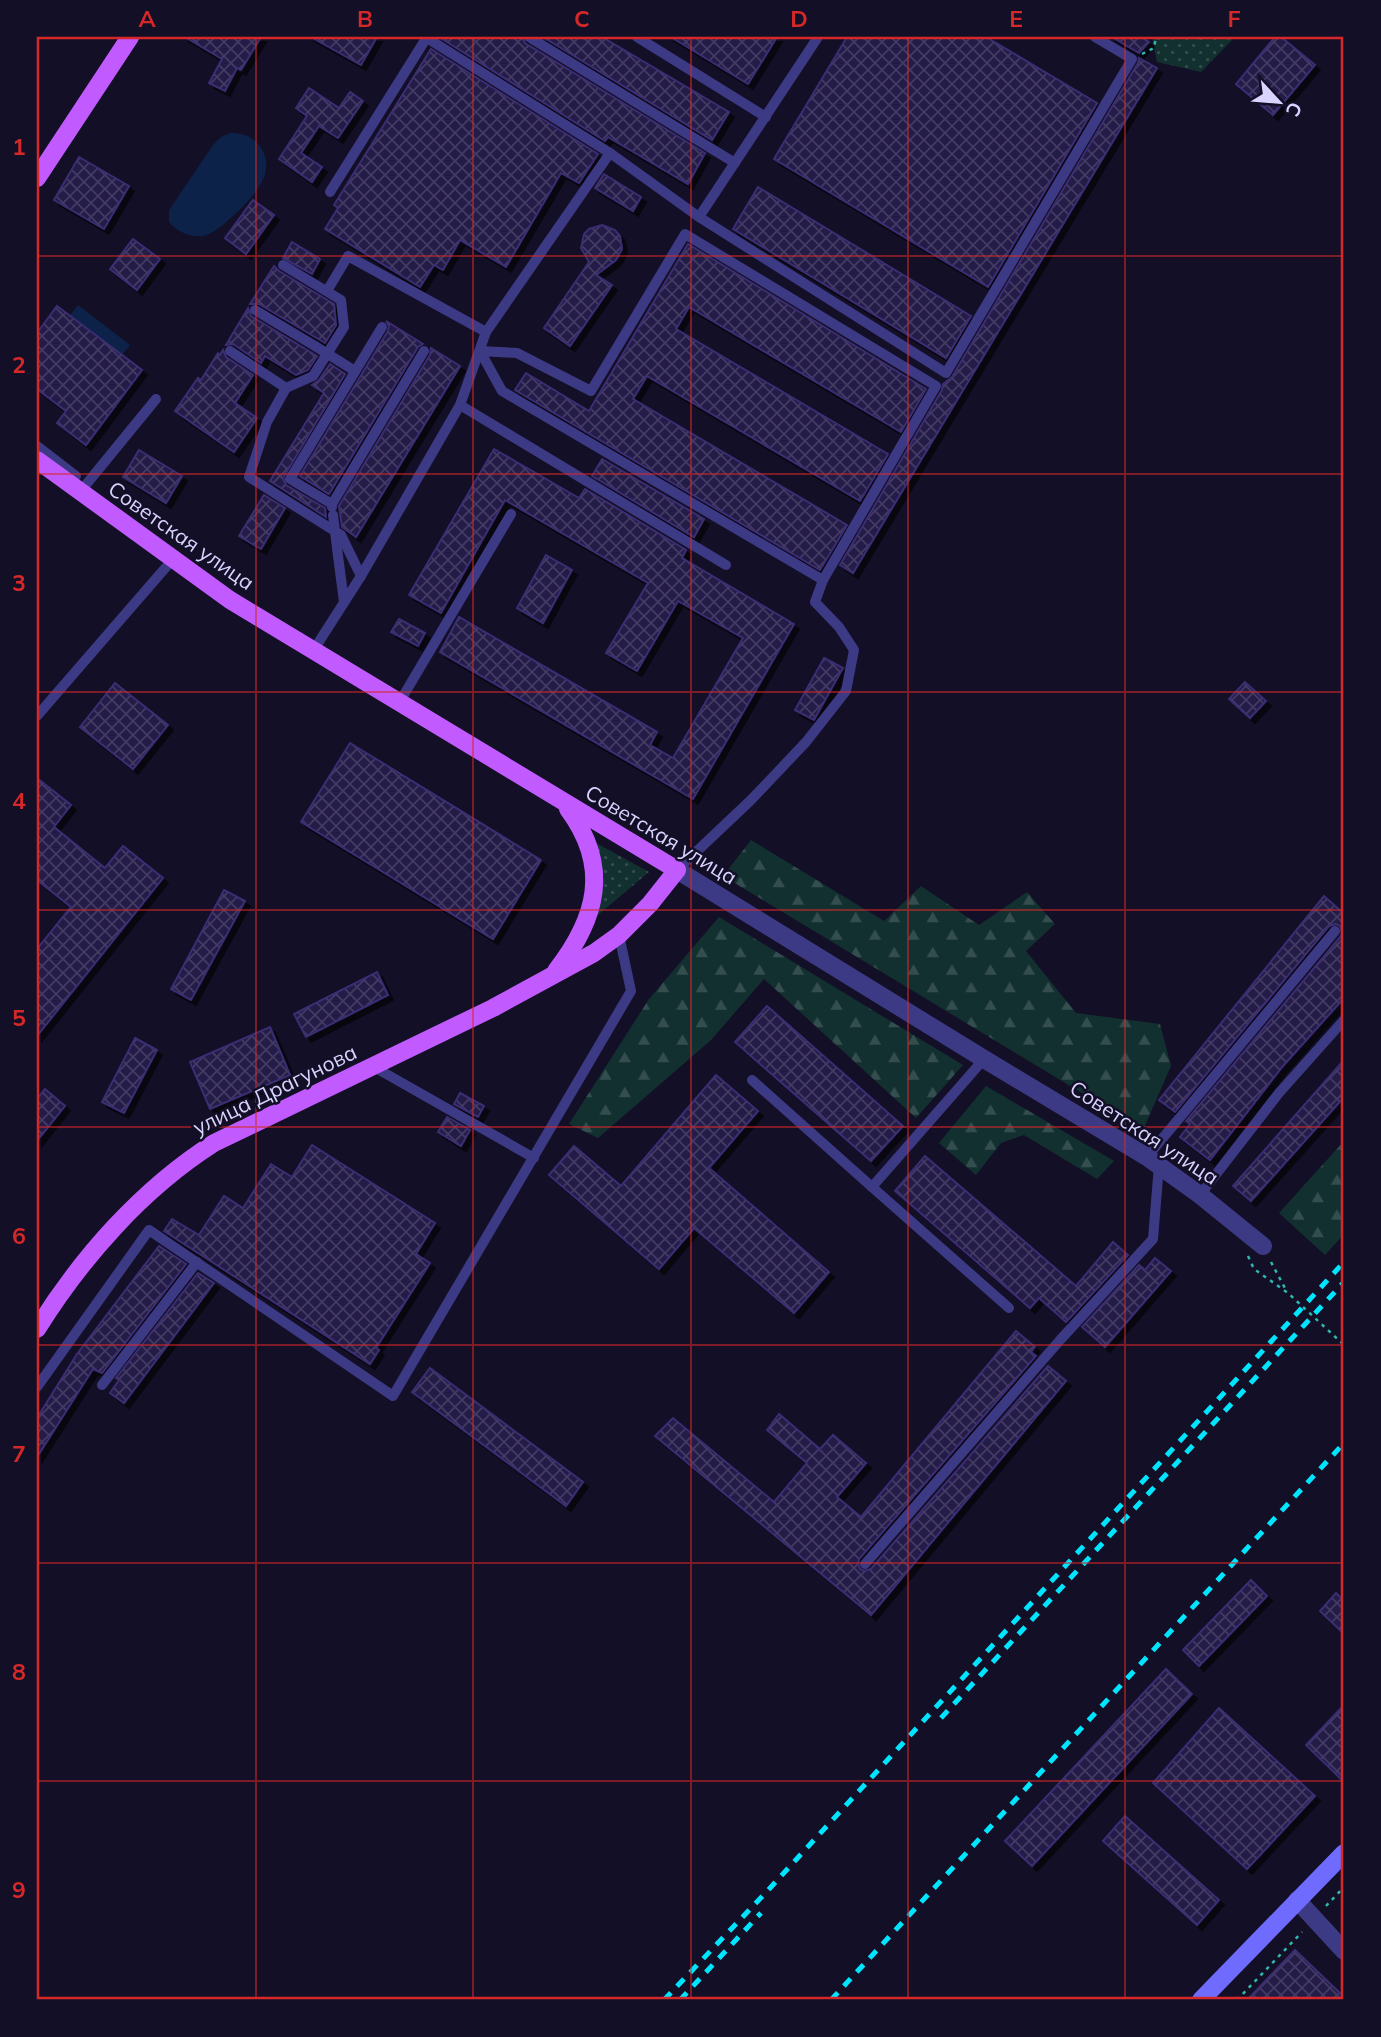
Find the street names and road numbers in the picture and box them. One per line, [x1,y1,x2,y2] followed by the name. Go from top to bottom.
[104,475,260,595] street label: Советская улица
[581,779,742,890] street label: Советская улица
[188,1038,361,1140] street label: улица Драгунова
[1065,1074,1224,1190] street label: Советская улица

